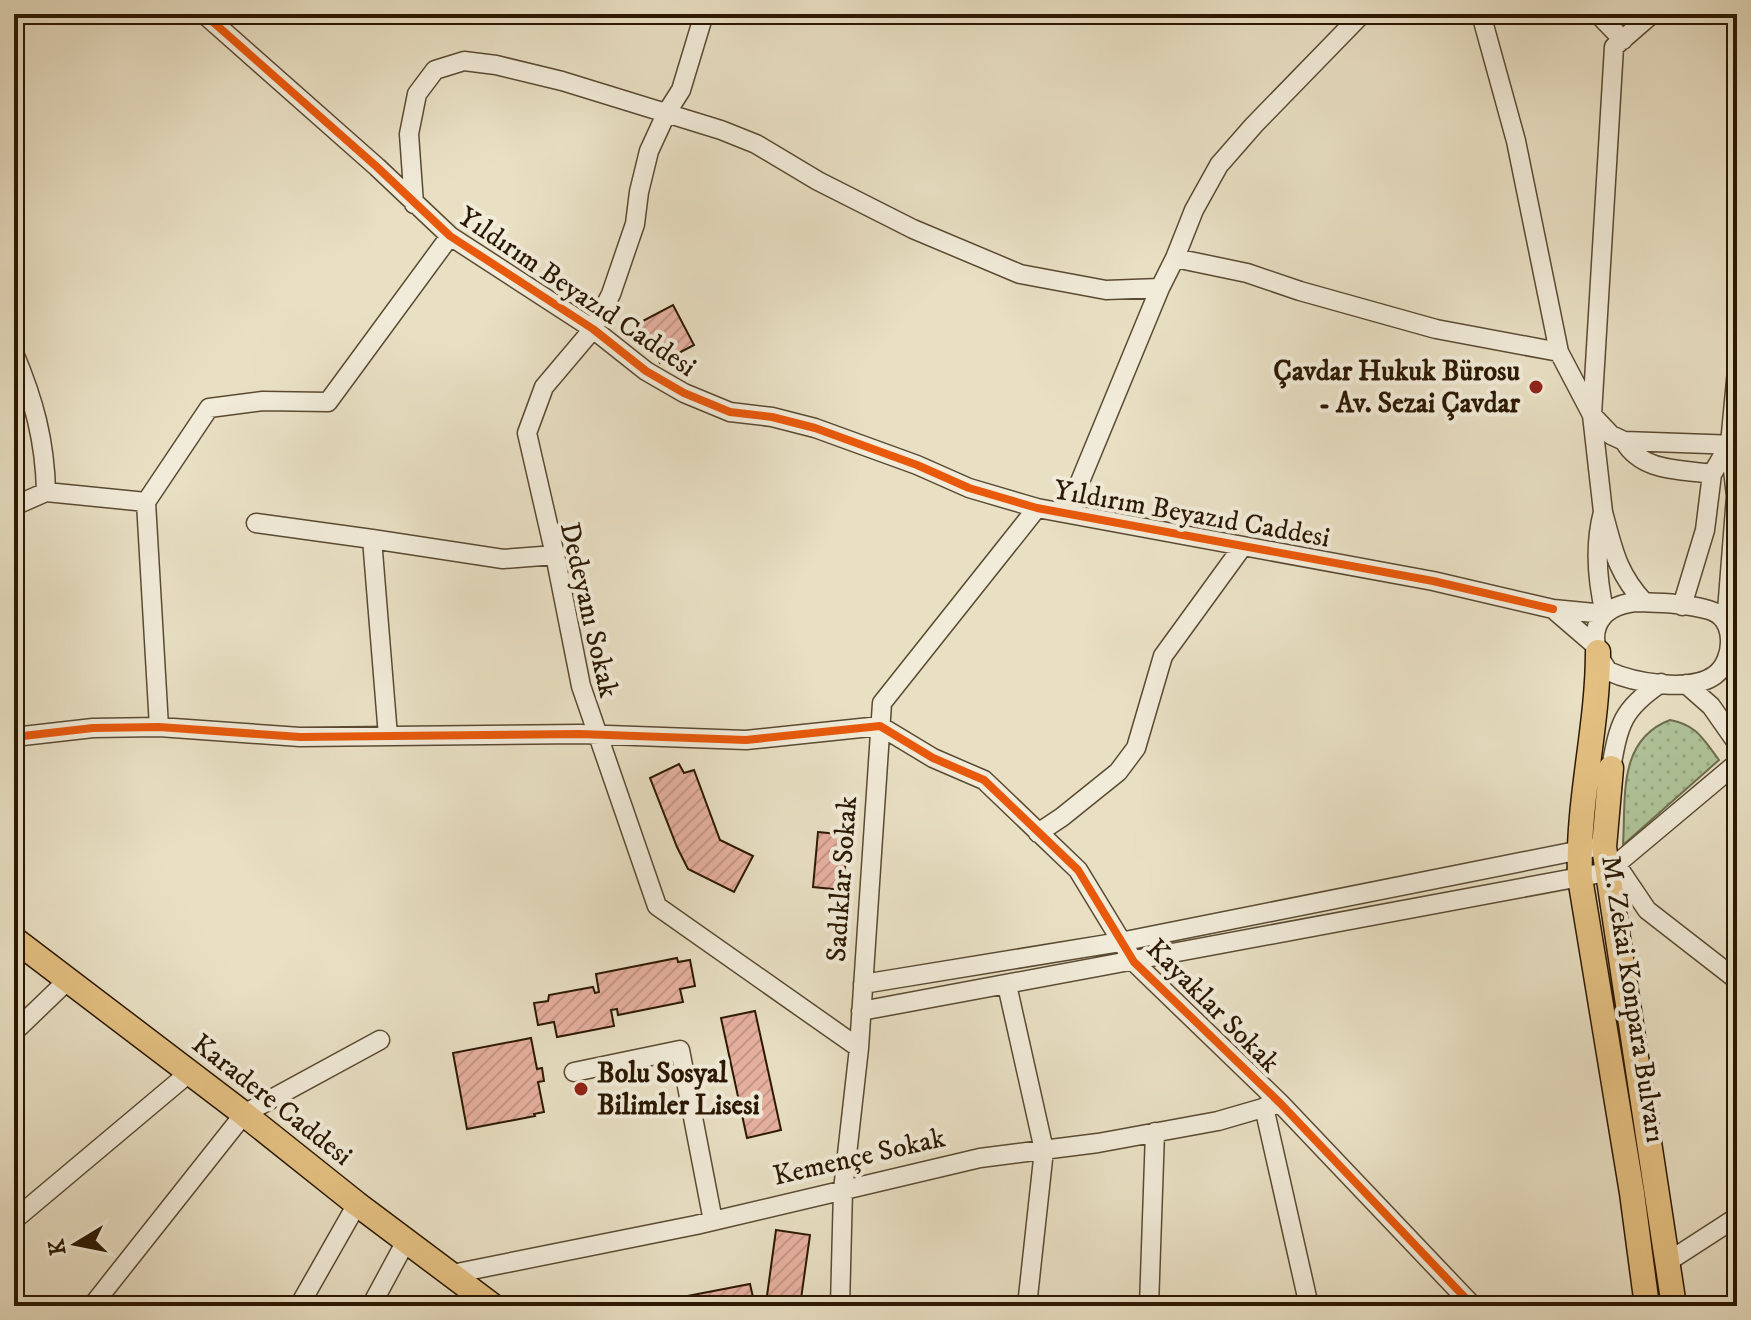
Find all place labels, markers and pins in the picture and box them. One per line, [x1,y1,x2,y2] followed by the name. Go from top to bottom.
[1273,354,1521,421] place label: Çavdar Hukuk Bürosu - Av. Sezai Çavdar
[1527,378,1545,396] marker: Çavdar Hukuk Bürosu - Av. Sezai Çavdar
[597,1056,760,1123] place label: Bolu Sosyal Bilimler Lisesi
[572,1080,590,1098] marker: Bolu Sosyal Bilimler Lisesi

